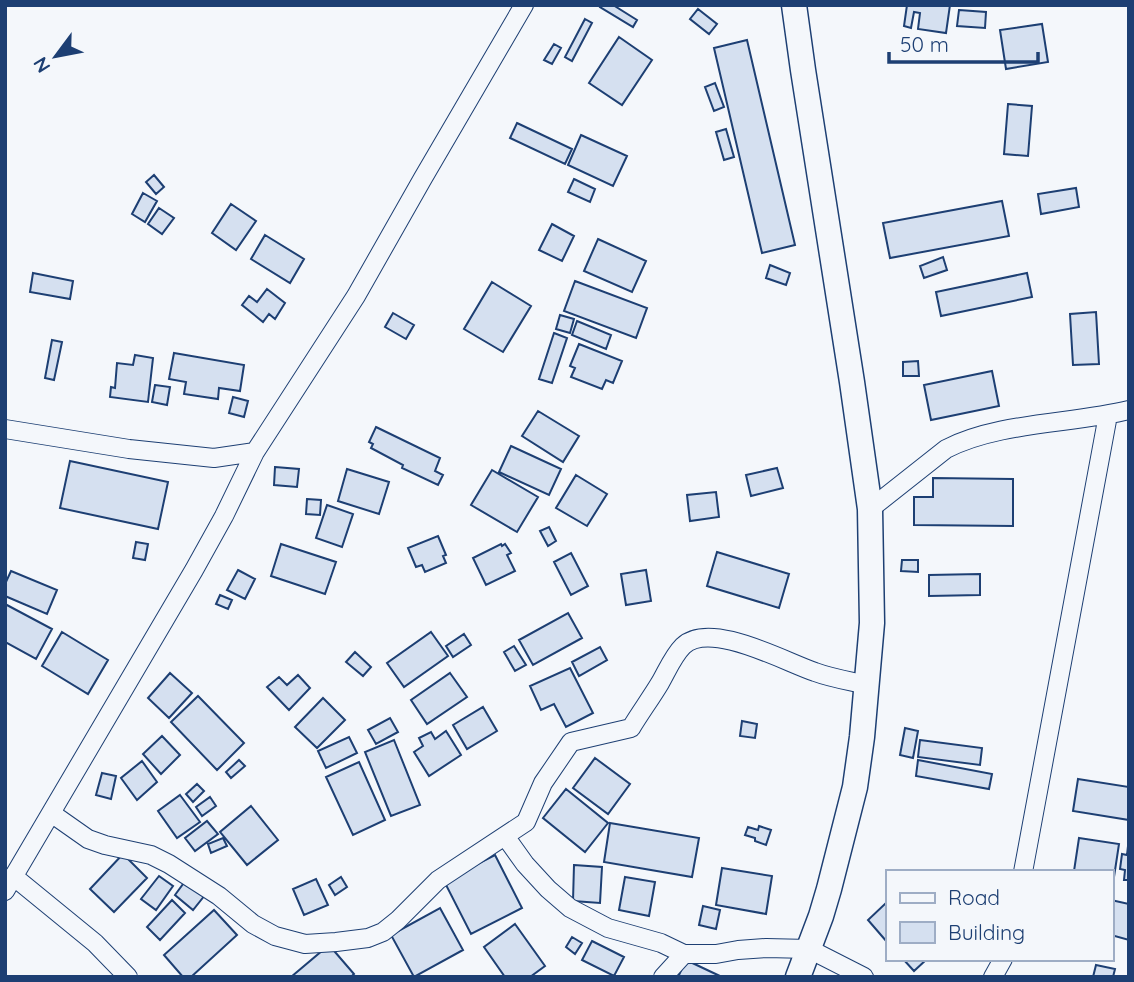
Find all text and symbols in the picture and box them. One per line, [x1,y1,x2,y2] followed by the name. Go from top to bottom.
[21,21,91,91] north arrow
[889,21,1038,65] scale bar
[900,31,949,57] text: 50 m
[28,53,55,77] text: N
[886,870,1113,961] legend
[948,884,1000,910] text: Road
[948,919,1025,945] text: Building

